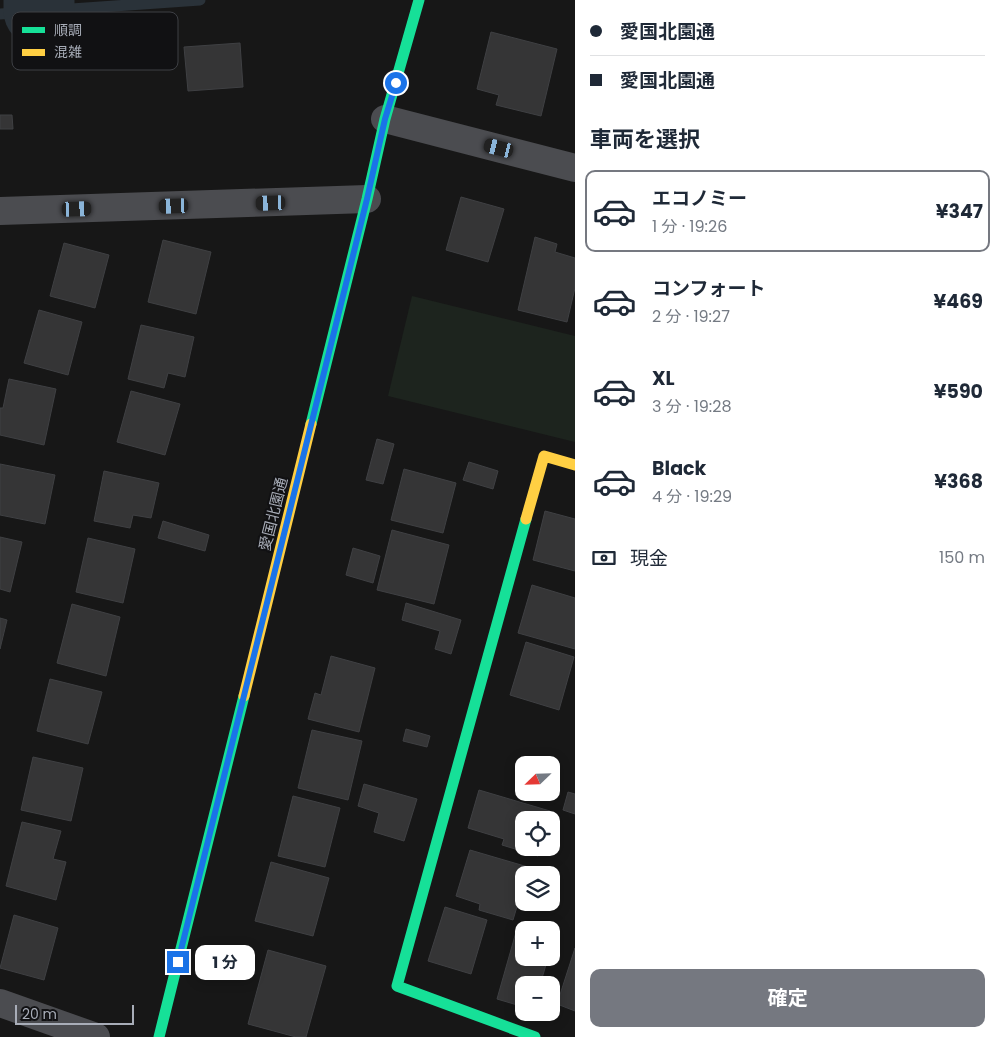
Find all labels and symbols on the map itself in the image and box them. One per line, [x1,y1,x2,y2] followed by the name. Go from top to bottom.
[12,12,178,70] legend
[54,20,82,40] text: 順調
[54,42,82,62] text: 混雑
[385,72,407,94] route start
[482,137,515,159] car
[255,195,286,211] car
[158,198,189,214] car
[61,201,92,217] car
[254,475,292,553] street label: 愛国北園通
[515,756,560,801] north arrow
[196,944,256,980] callout: 1 分
[167,951,189,973] route end
[15,1002,134,1025] scale bar

